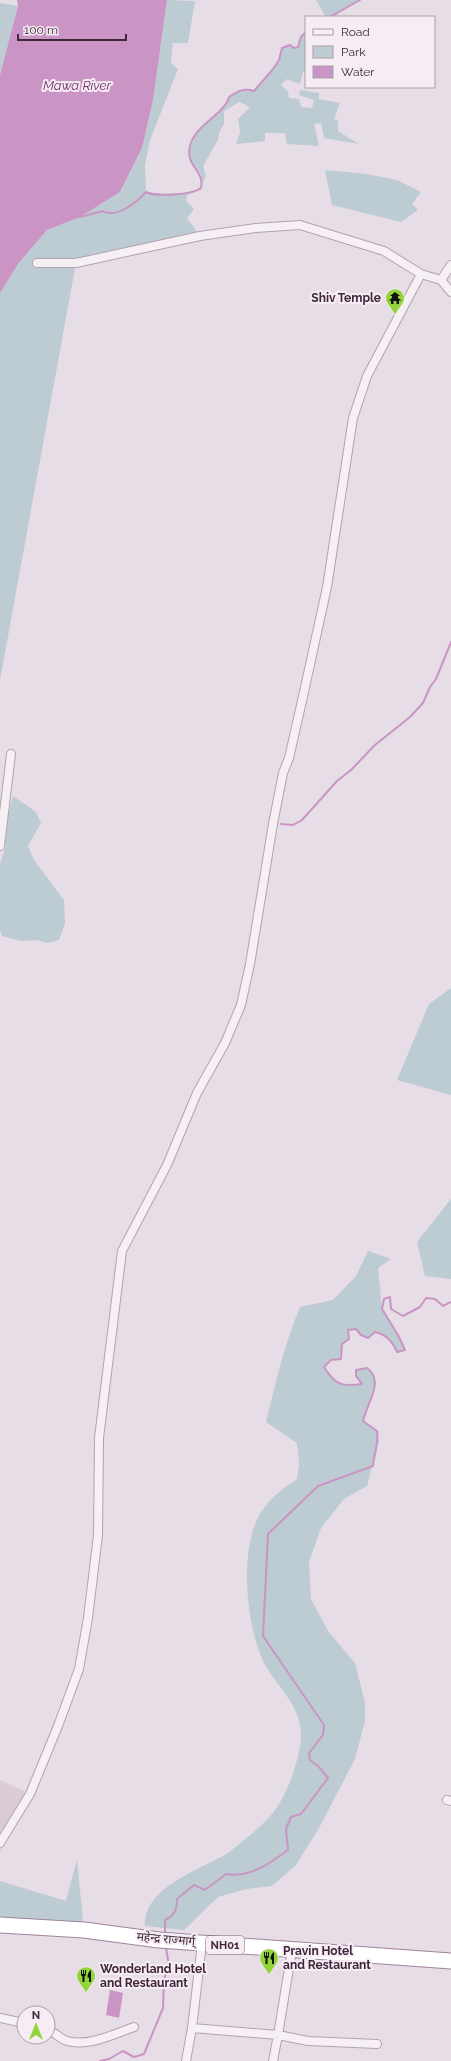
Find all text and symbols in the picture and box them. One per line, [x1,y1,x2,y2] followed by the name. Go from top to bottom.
[18,16,126,42] scale bar
[305,16,435,88] legend
[24,23,58,37] text: 100 m
[341,25,370,39] text: Road
[341,45,366,59] text: Park
[341,65,375,79] text: Water
[43,78,111,93] water label: Mawa River
[384,287,406,315] temple icon: Shiv Temple
[311,291,381,305] place label: Shiv Temple
[136,1928,198,1949] street label: महेन्द्र राज्मार्ग्
[206,1936,244,1954] road number: NH01
[283,1944,371,1972] place label: Pravin Hotel and Restaurant
[258,1947,280,1975] restaurant icon: Pravin Hotel and Restaurant
[100,1962,206,1990] place label: Wonderland Hotel and Restaurant
[75,1965,97,1993] restaurant icon: Wonderland Hotel and Restaurant
[16,2005,56,2045] north arrow
[32,2009,40,2022] text: N

